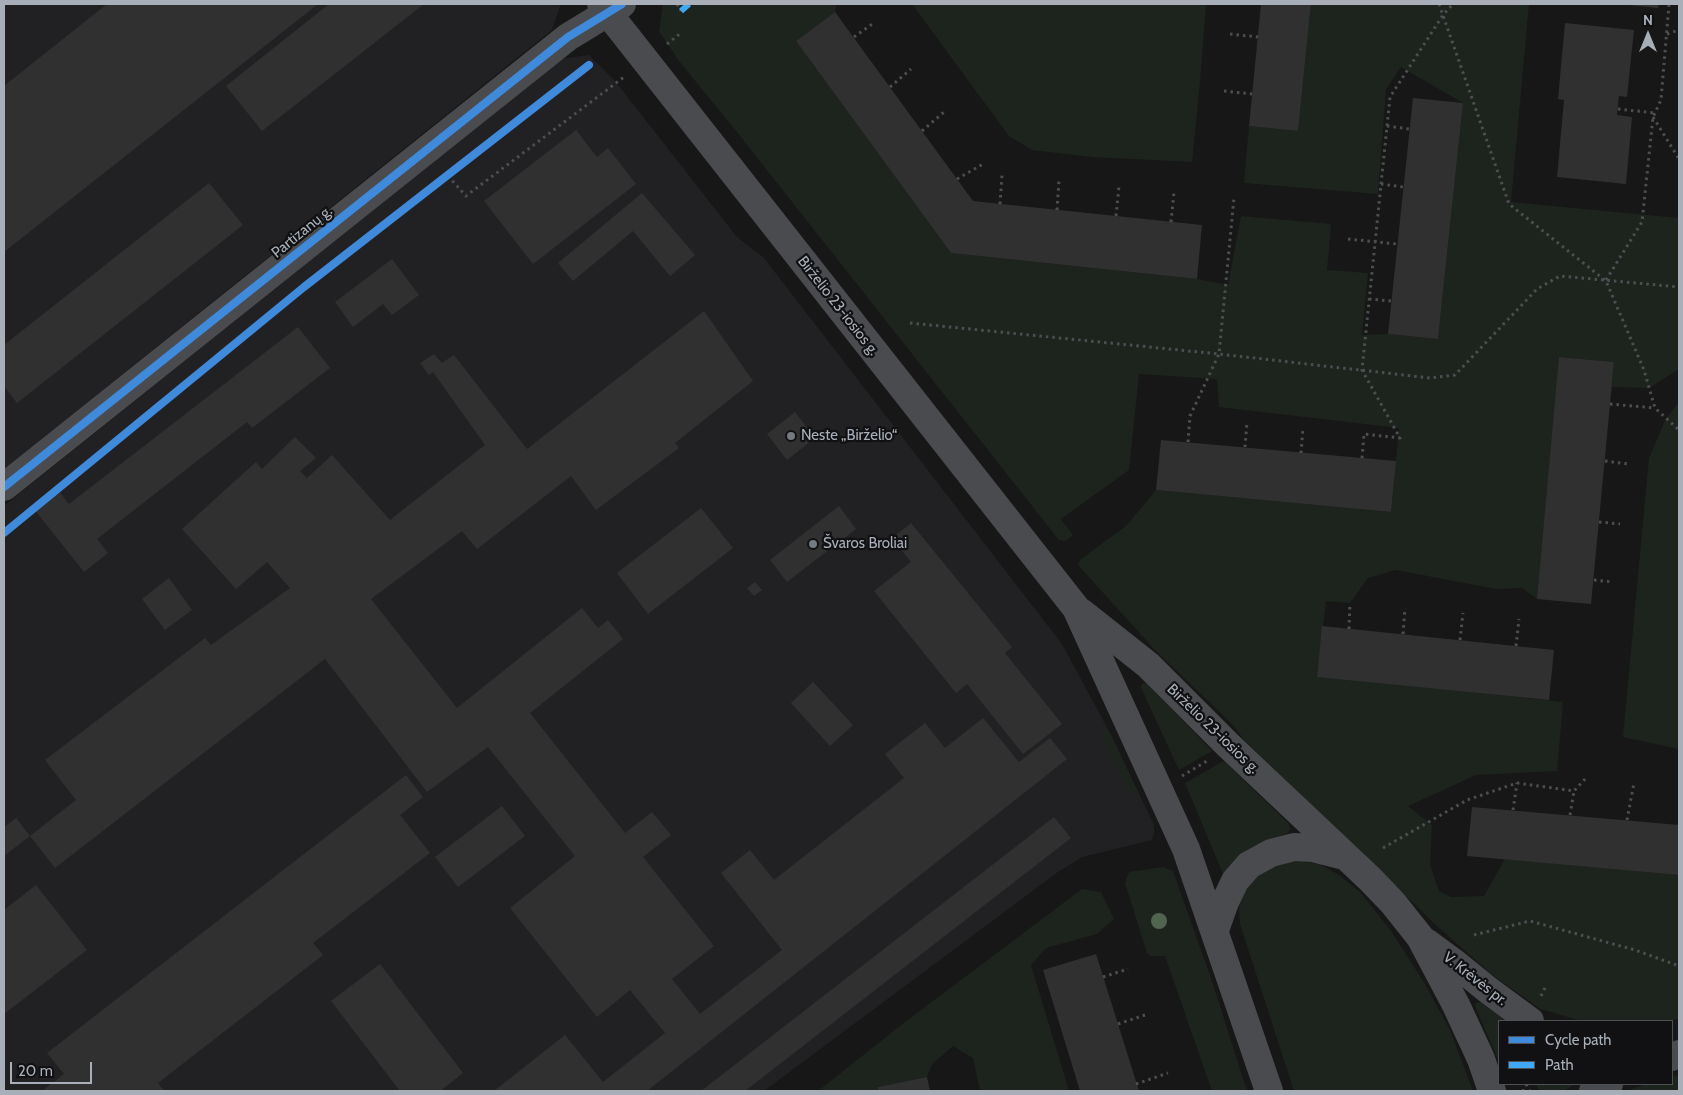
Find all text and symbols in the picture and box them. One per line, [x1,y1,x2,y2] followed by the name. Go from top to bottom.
[1623,10,1673,60] north arrow
[1643,11,1653,29] text: N
[268,202,336,262] street label: Partizanų g.
[794,253,882,359] street label: Birželio 23-iosios g.
[801,427,897,445] place label: Neste „Birželio“
[785,430,797,442] marker: Neste „Birželio“
[823,535,907,553] place label: Švaros Broliai
[807,538,819,550] marker: Švaros Broliai
[1163,680,1263,778] street label: Birželio 23-iosios g.
[1439,948,1511,1010] street label: V. Krėvės pr.
[1498,1020,1673,1085] legend
[1545,1031,1611,1049] text: Cycle path
[12,1052,95,1084] scale bar
[1545,1056,1574,1074] text: Path
[18,1062,53,1080] text: 20 m

